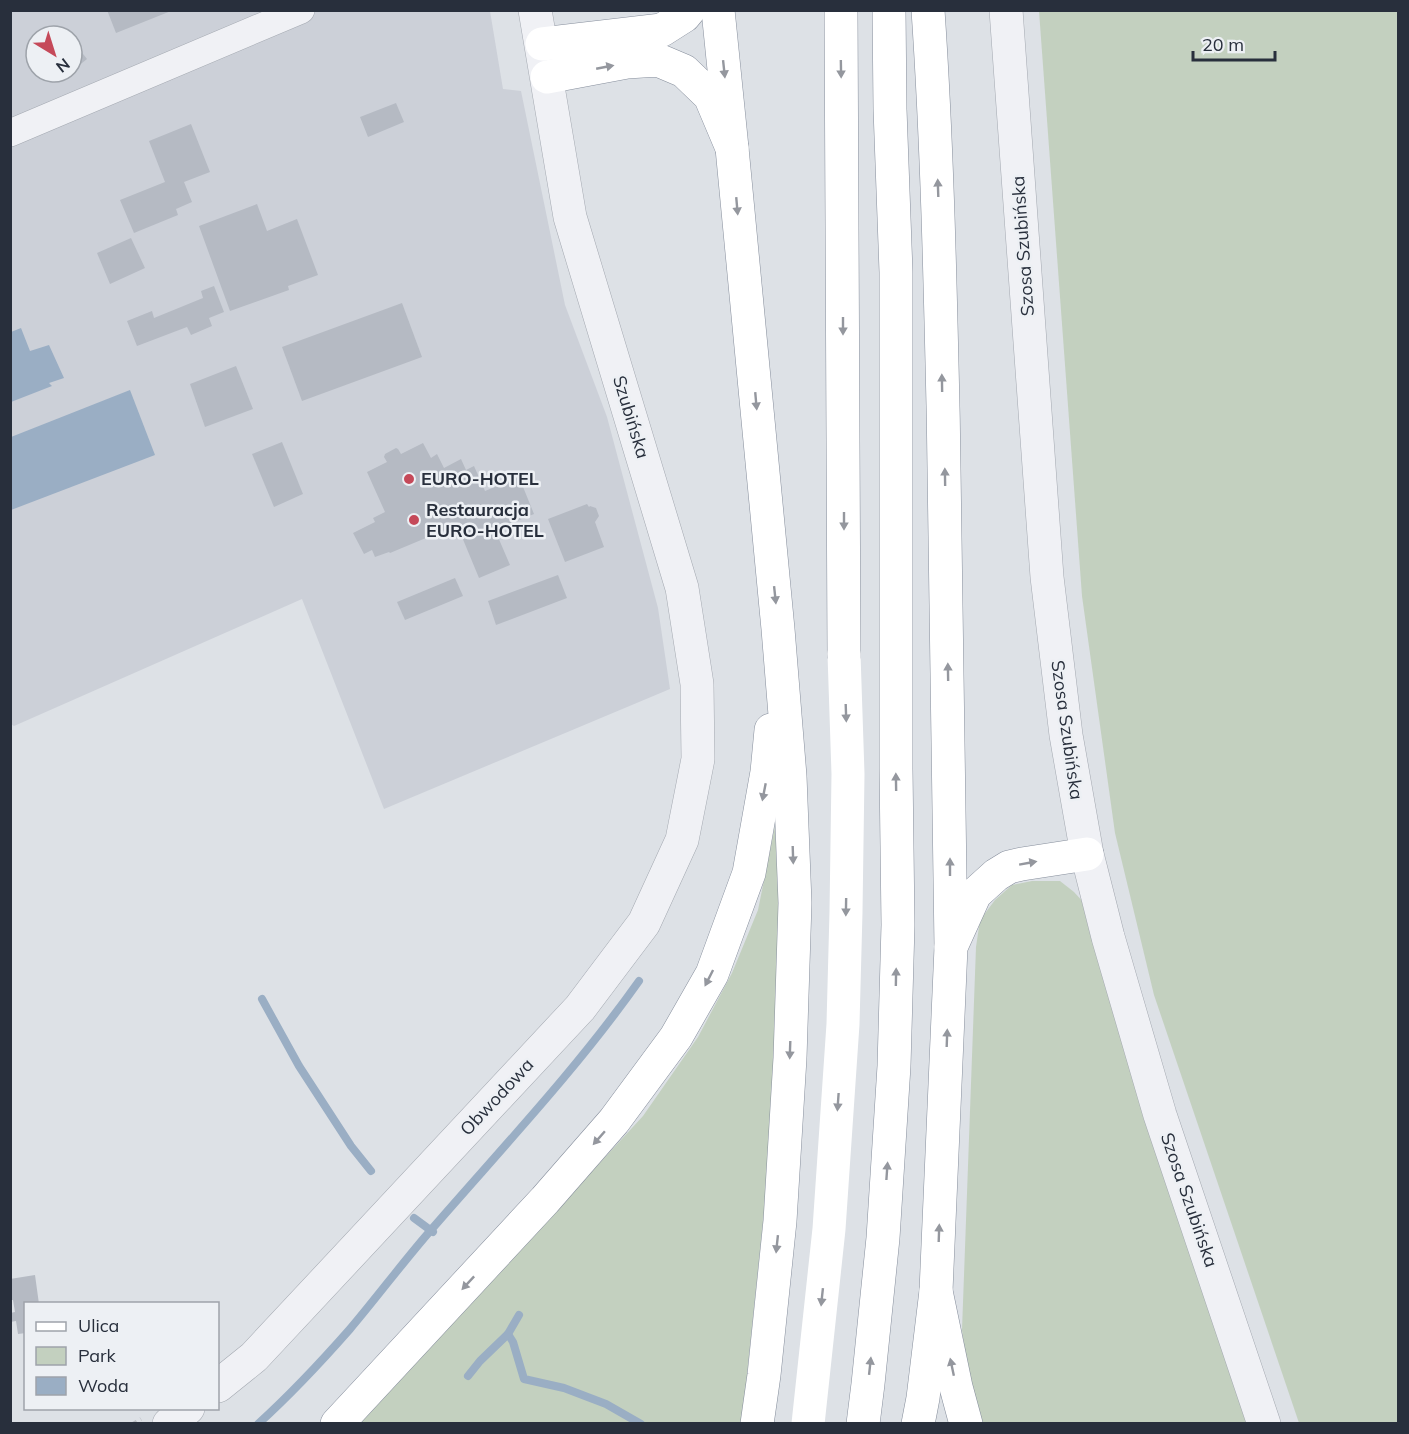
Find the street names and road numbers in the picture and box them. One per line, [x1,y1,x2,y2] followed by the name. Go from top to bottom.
[1006,175,1039,317] street label: Szosa Szubińska
[608,373,655,461] street label: Szubińska
[1046,659,1089,801] street label: Szosa Szubińska
[455,1053,538,1140] street label: Obwodowa
[1156,1130,1223,1270] street label: Szosa Szubińska

